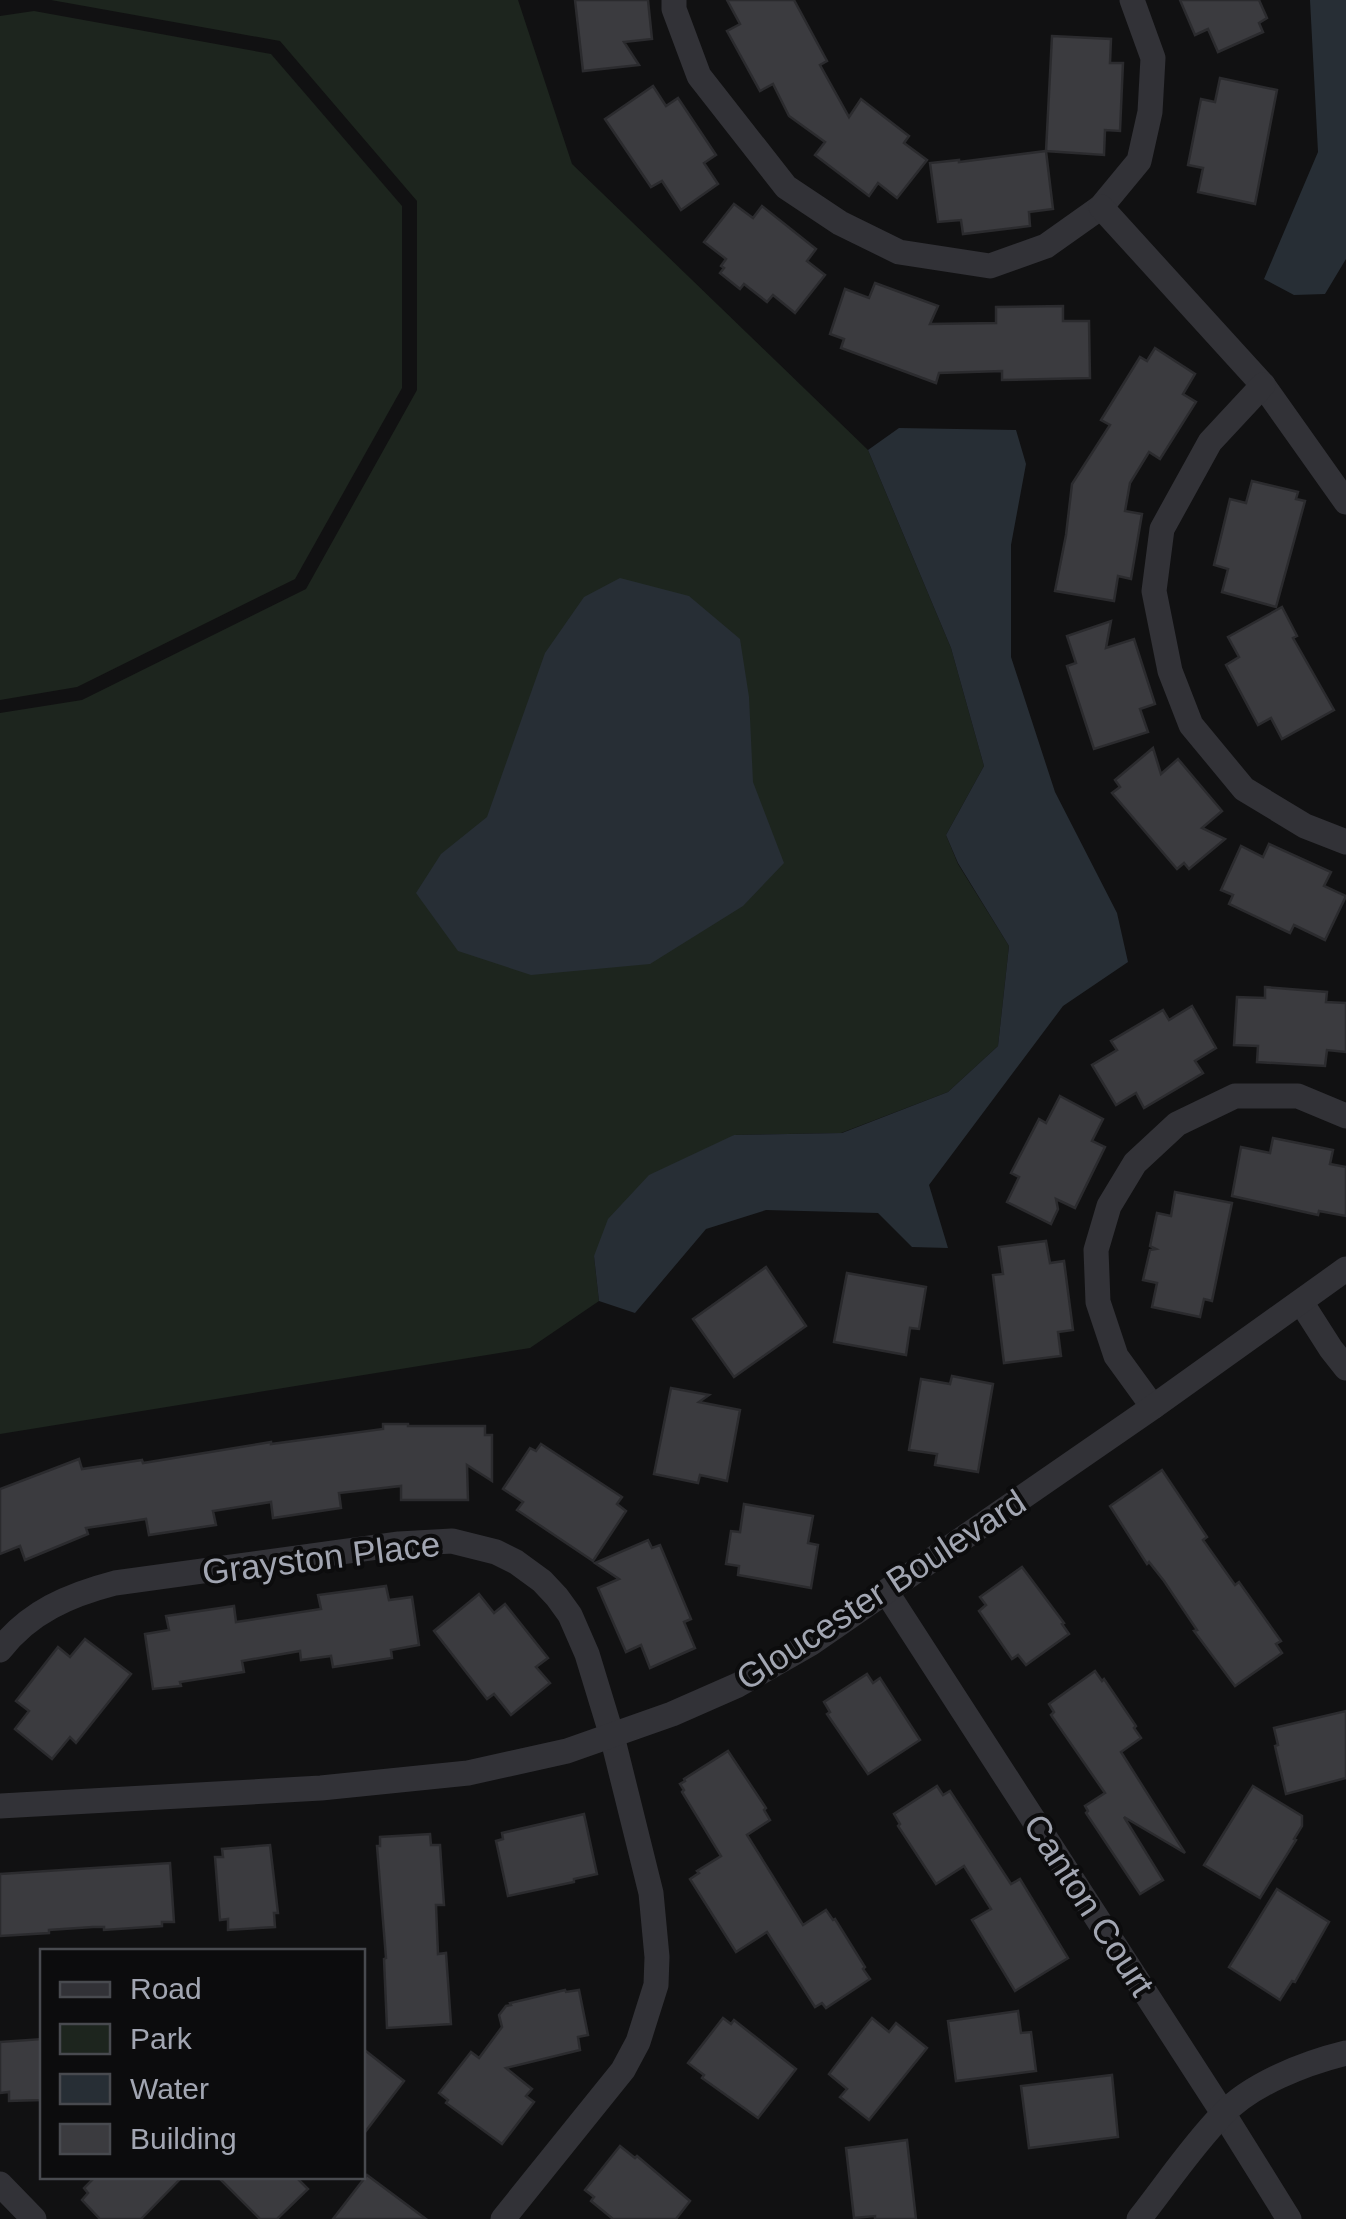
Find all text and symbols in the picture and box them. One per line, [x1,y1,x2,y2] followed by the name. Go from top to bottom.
[729,1482,1032,1698] street label: Gloucester Boulevard
[200,1524,442,1591] street label: Grayston Place
[1016,1807,1163,2003] street label: Canton Court
[40,1949,365,2179] legend
[130,1972,202,2005] text: Road
[130,2022,193,2055] text: Park
[130,2072,209,2105] text: Water
[130,2122,237,2155] text: Building

